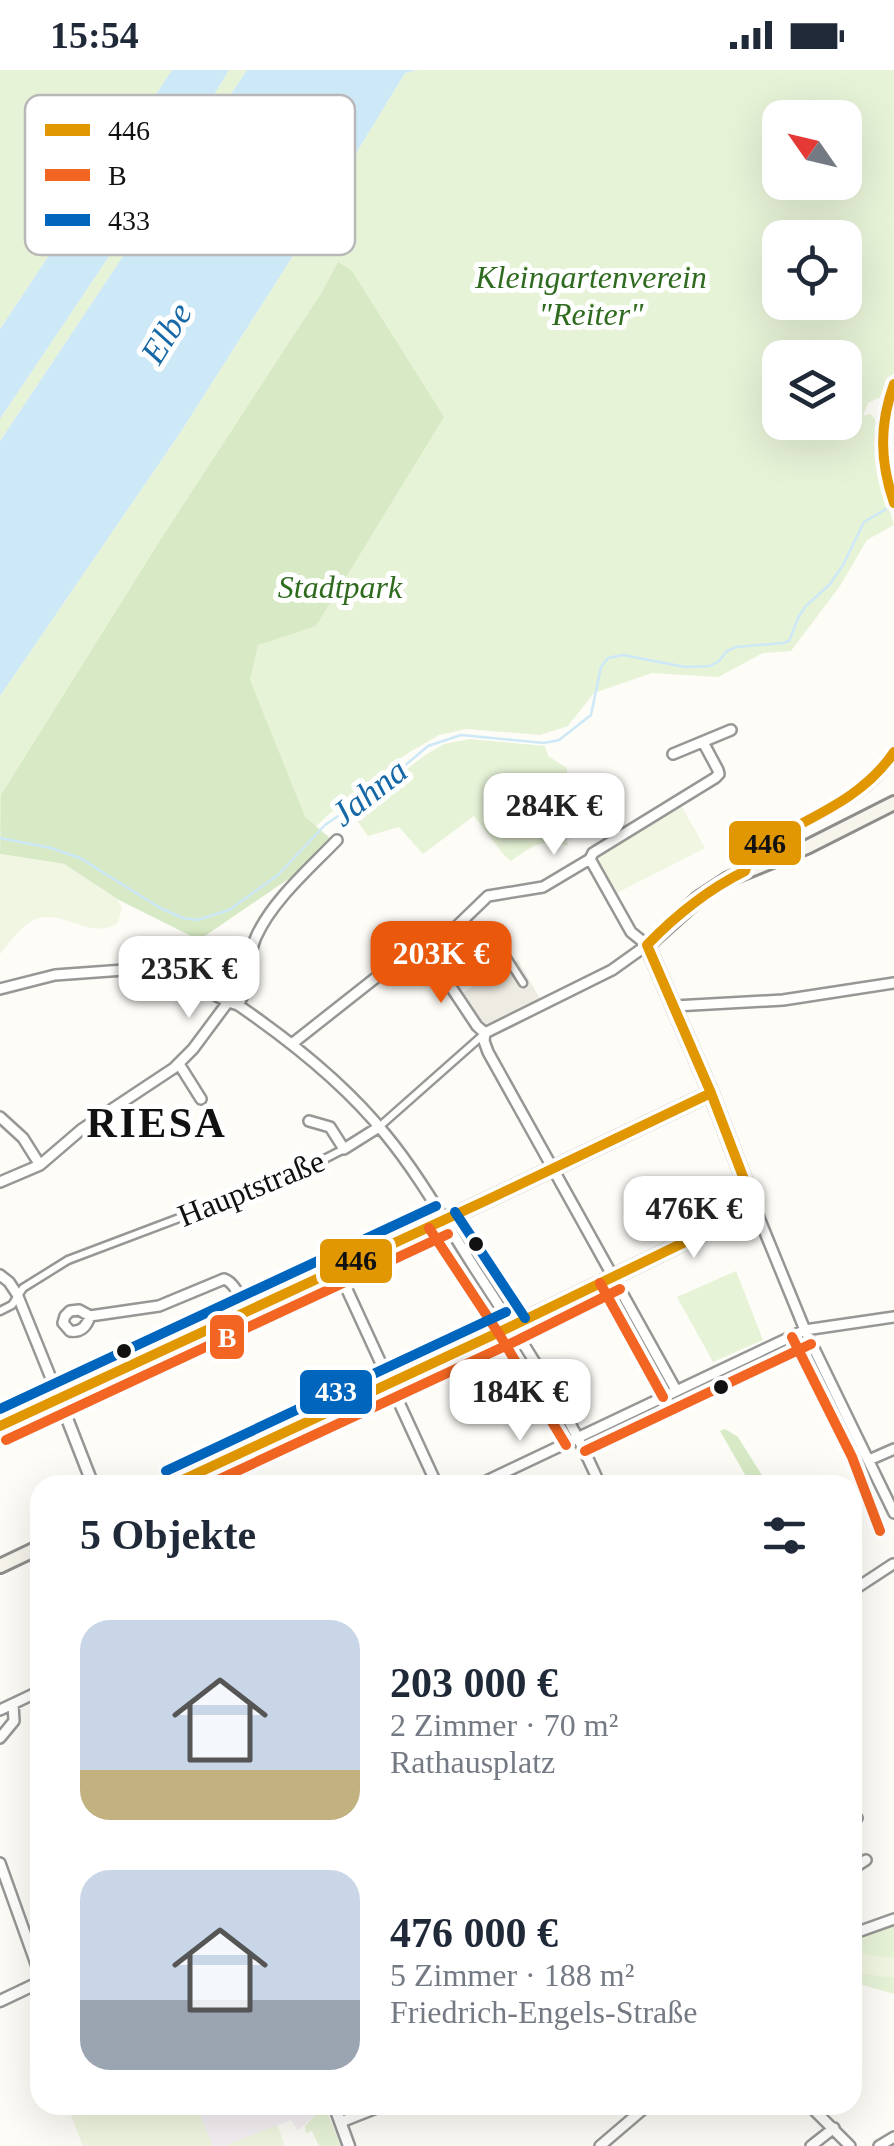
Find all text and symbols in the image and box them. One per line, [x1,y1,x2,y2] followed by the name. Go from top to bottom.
[50,14,139,56] text: 15:54
[25,95,355,255] legend
[762,100,862,200] north arrow
[762,100,862,440] map controls
[108,115,150,146] text: 446
[108,160,127,191] text: B
[108,205,150,236] text: 433
[762,220,862,320] button: locate
[474,259,707,332] park label: Kleingartenverein "Reiter"
[132,296,200,372] water label: Elbe
[762,340,862,440] button: layers
[278,569,403,605] park label: Stadtpark
[324,751,415,834] water label: Jahna
[473,773,635,858] pin: 284K €
[506,787,602,823] text: 284K €
[727,819,803,867] line badge: 446
[744,828,786,859] text: 446
[360,921,522,1006] pin: 203K €
[393,935,489,971] text: 203K €
[108,936,270,1021] pin: 235K €
[141,950,237,986] text: 235K €
[87,1100,227,1146] district label: RIESA
[173,1142,329,1234] street label: Hauptstraße
[613,1176,775,1261] pin: 476K €
[646,1190,742,1226] text: 476K €
[466,1234,486,1254] unlabelled marker
[318,1237,394,1285] line badge: 446
[335,1245,377,1276] text: 446
[208,1313,246,1361] line badge: B
[218,1322,236,1353] text: B
[114,1341,134,1361] unlabelled marker
[439,1359,601,1444] pin: 184K €
[298,1368,374,1416] line badge: 433
[472,1373,568,1409] text: 184K €
[315,1376,357,1407] text: 433
[711,1377,731,1397] unlabelled marker
[757,1508,812,1563] icon: filters
[80,1512,256,1558] text: 5 Objekte
[160,1660,280,1780] icon: home
[390,1660,558,1706] text: 203 000 €
[390,1707,618,1743] text: 2 Zimmer · 70 m²
[390,1744,555,1780] text: Rathausplatz
[160,1910,280,2030] icon: home
[390,1910,558,1956] text: 476 000 €
[390,1957,634,1993] text: 5 Zimmer · 188 m²
[390,1994,697,2030] text: Friedrich-Engels-Straße

